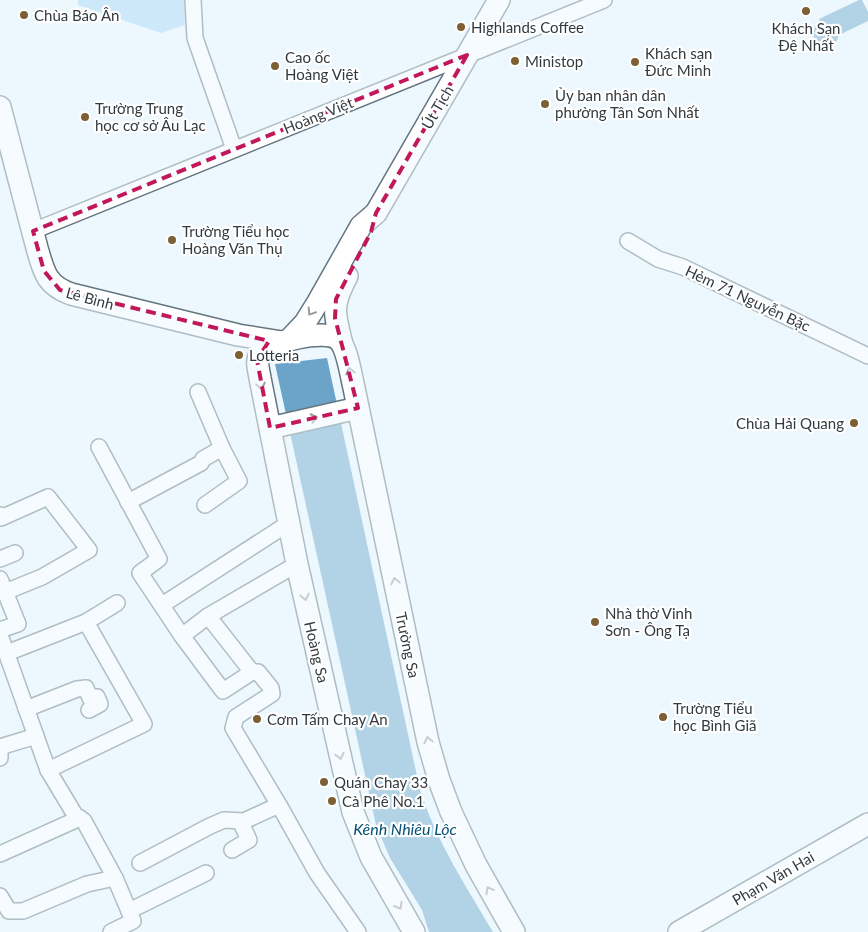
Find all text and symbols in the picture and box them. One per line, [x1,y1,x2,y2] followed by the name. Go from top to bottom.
[800,5,812,17] marker: Khách Sạn Đệ Nhất
[34,6,119,24] place label: Chùa Báo Ân
[18,9,30,21] marker: Chùa Báo Ân
[471,18,584,36] place label: Highlands Coffee
[772,19,841,54] place label: Khách Sạn Đệ Nhất
[455,21,467,33] marker: Highlands Coffee
[645,44,712,79] place label: Khách sạn Đức Minh
[285,48,359,83] place label: Cao ốc Hoàng Việt
[525,52,583,70] place label: Ministop
[509,55,521,67] marker: Ministop
[629,56,641,68] marker: Khách sạn Đức Minh
[269,60,281,72] marker: Cao ốc Hoàng Việt
[417,82,457,132] street label: Út Tịch
[555,86,700,121] place label: Ủy ban nhân dân phường Tân Sơn Nhất
[280,93,356,137] street label: Hoàng Việt
[539,98,551,110] marker: Ủy ban nhân dân phường Tân Sơn Nhất
[95,99,206,134] place label: Trường Trung học cơ sở Âu Lạc
[79,111,91,123] marker: Trường Trung học cơ sở Âu Lạc
[182,222,289,257] place label: Trường Tiểu học Hoàng Văn Thụ
[166,234,178,246] marker: Trường Tiểu học Hoàng Văn Thụ
[683,261,813,335] street label: Hẻm 71 Nguyễn Bặc
[64,283,116,313] street label: Lê Bình
[308,307,318,316] one-way arrow
[249,346,299,364] place label: Lotteria
[233,349,245,361] marker: Lotteria
[345,366,356,375] one-way arrow
[256,382,266,391] one-way arrow
[310,413,319,424] one-way arrow
[736,414,844,432] place label: Chùa Hải Quang
[848,417,860,429] marker: Chùa Hải Quang
[390,576,400,585] one-way arrow
[299,593,309,602] one-way arrow
[605,604,692,639] place label: Nhà thờ Vinh Sơn - Ông Tạ
[392,610,424,680] street label: Trường Sa
[589,616,601,628] marker: Nhà thờ Vinh Sơn - Ông Tạ
[301,619,333,685] street label: Hoàng Sa
[673,699,757,734] place label: Trường Tiểu học Bình Giã
[267,710,388,728] place label: Cơm Tấm Chay An
[657,711,669,723] marker: Trường Tiểu học Bình Giã
[251,713,263,725] marker: Cơm Tấm Chay An
[423,735,434,744] one-way arrow
[334,751,345,760] one-way arrow
[334,773,428,791] place label: Quán Chay 33
[318,776,330,788] marker: Quán Chay 33
[342,792,424,810] place label: Cà Phê No.1
[326,795,338,807] marker: Cà Phê No.1
[353,819,457,838] water label: Kênh Nhiêu Lộc
[729,847,817,909] street label: Phạm Văn Hai
[486,886,496,895] one-way arrow
[392,900,402,909] one-way arrow

